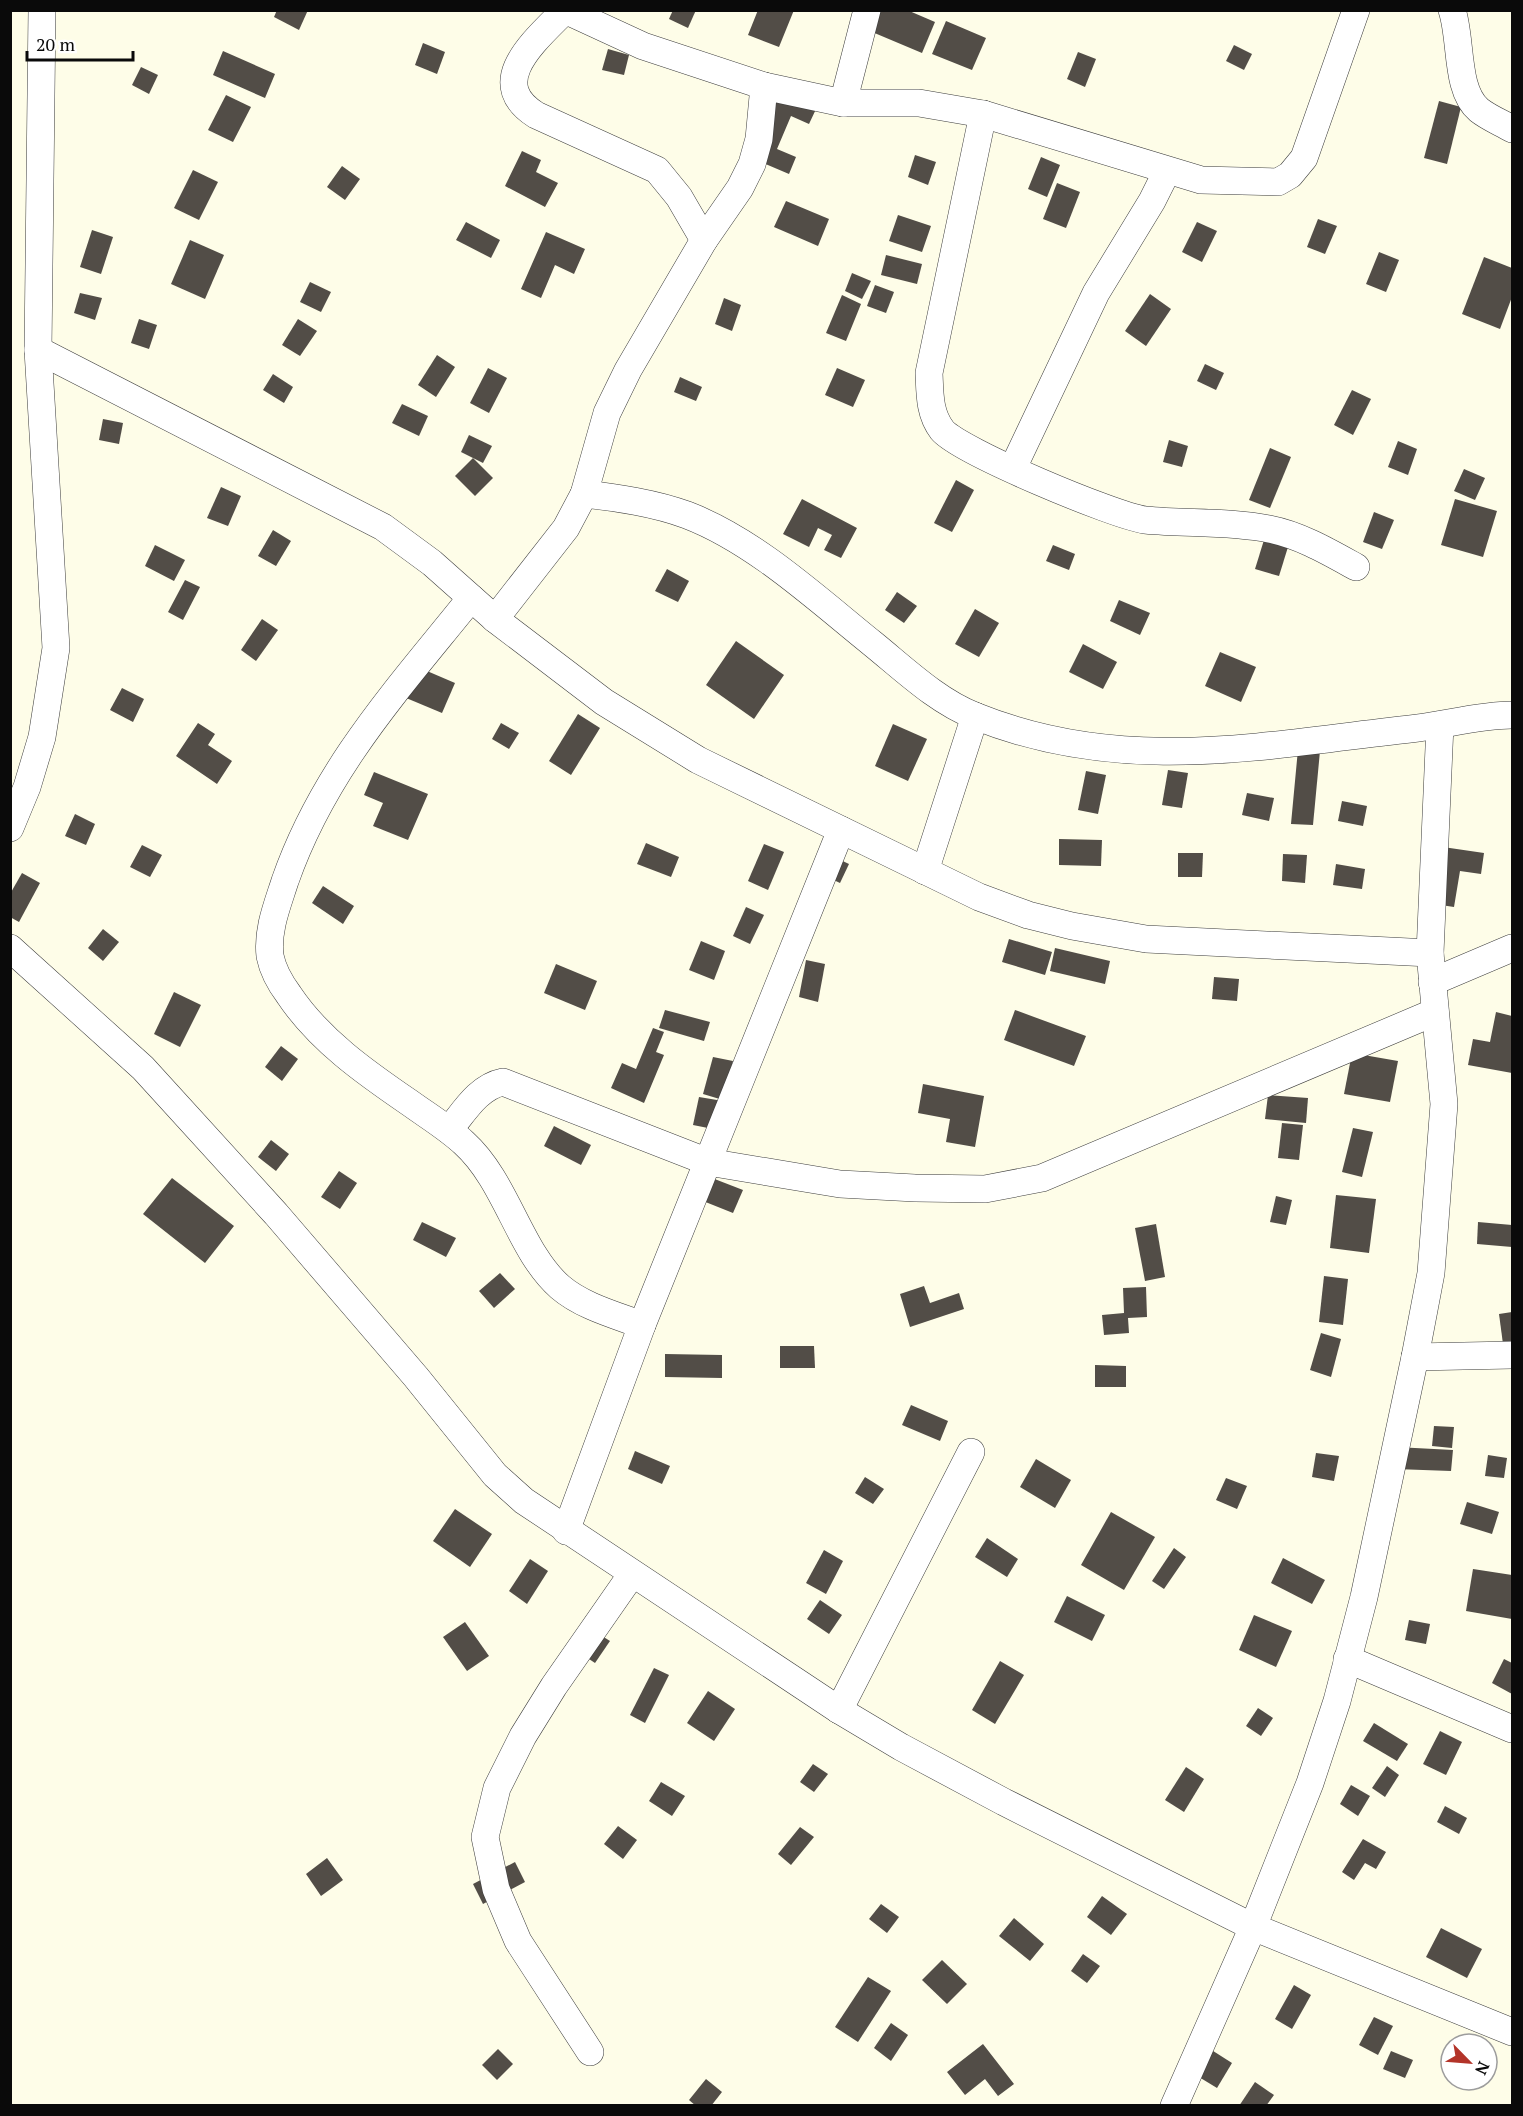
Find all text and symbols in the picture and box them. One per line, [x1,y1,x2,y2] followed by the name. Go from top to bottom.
[27,24,134,62] scale bar
[36,32,76,56] text: 20 m
[1439,2032,1499,2092] north arrow
[1470,2058,1495,2078] text: N

